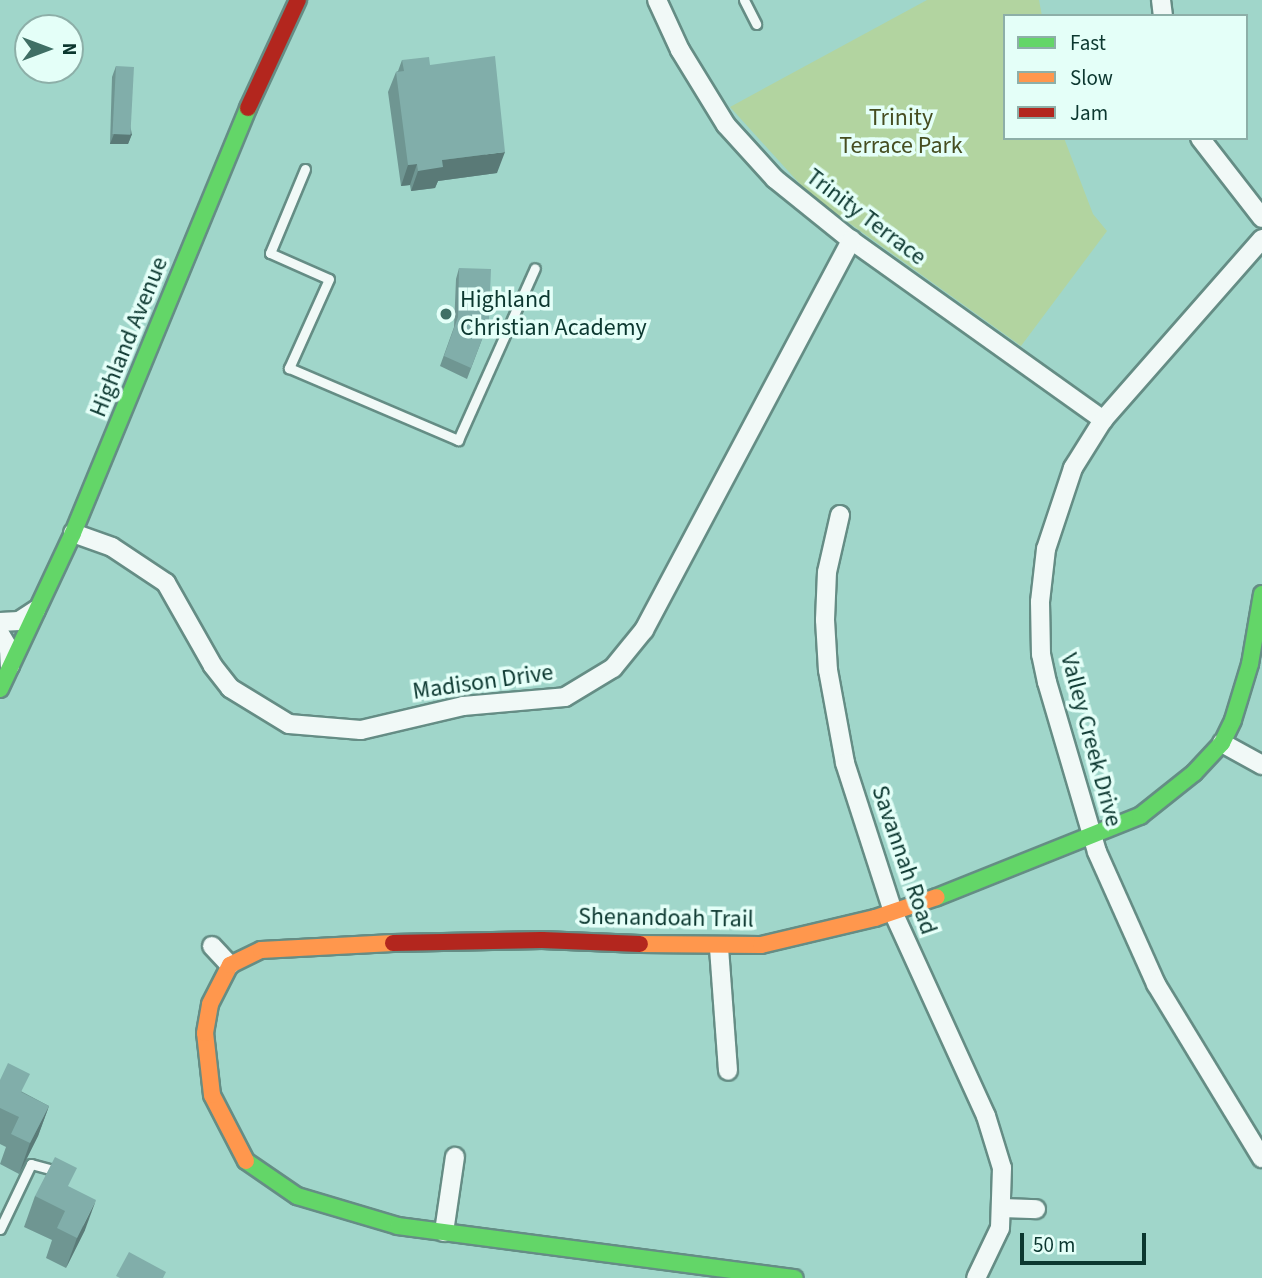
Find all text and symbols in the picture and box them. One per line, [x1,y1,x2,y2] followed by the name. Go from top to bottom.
[14,14,84,84] north arrow
[1003,14,1248,140] legend
[1070,28,1106,58] text: Fast
[55,43,82,55] text: N
[1070,63,1113,93] text: Slow
[1070,98,1108,128] text: Jam
[839,104,963,160] park label: Trinity Terrace Park
[800,163,932,271] street label: Trinity Terrace
[84,253,174,421] street label: Highland Avenue
[460,286,647,342] place label: Highland Christian Academy
[438,306,454,322] marker: Highland Christian Academy
[1054,650,1128,830] street label: Valley Creek Drive
[411,658,555,706] street label: Madison Drive
[865,782,943,938] street label: Savannah Road
[578,902,754,934] street label: Shenandoah Trail
[1024,1218,1150,1262] scale bar
[1033,1230,1075,1260] text: 50 m

